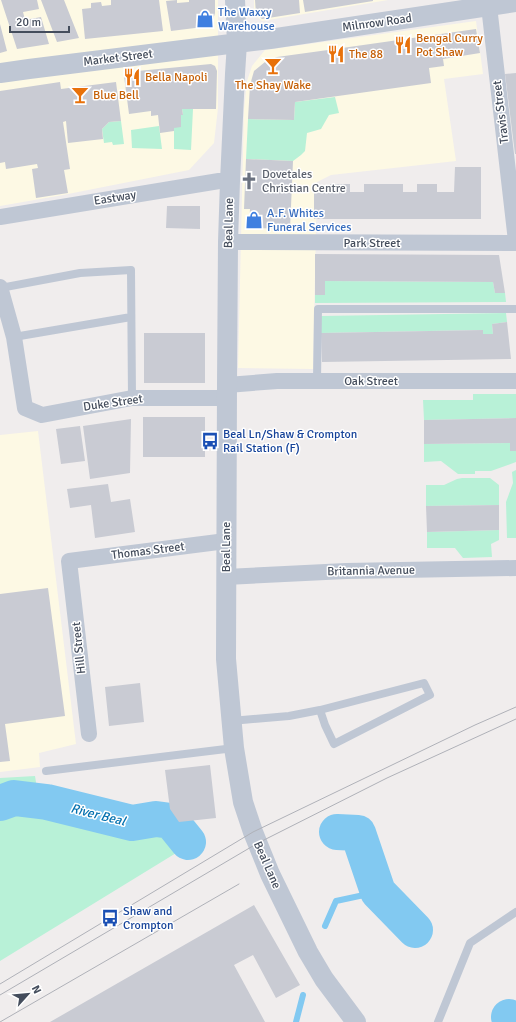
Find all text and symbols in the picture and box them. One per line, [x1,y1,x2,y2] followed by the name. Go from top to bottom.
[218,5,275,34] place label: The Waxxy Warehouse
[10,8,69,34] scale bar
[195,9,215,29] shop icon: The Waxxy Warehouse
[341,11,413,35] street label: Milnrow Road
[16,15,41,30] text: 20 m
[416,31,483,60] place label: Bengal Curry Pot Shaw
[393,35,413,55] restaurant icon: Bengal Curry Pot Shaw
[326,44,346,64] restaurant icon: The 88
[82,46,154,70] street label: Market Street
[349,47,383,62] place label: The 88
[263,56,283,76] bar icon: The Shay Wake
[122,67,142,87] restaurant icon: Bella Napoli
[145,70,207,85] place label: Bella Napoli
[235,78,311,93] place label: The Shay Wake
[490,80,512,144] street label: Travis Street
[70,85,90,105] bar icon: Blue Bell
[93,88,139,103] place label: Blue Bell
[262,167,346,196] place label: Dovetales Christian Centre
[239,171,259,191] church icon: Dovetales Christian Centre
[93,187,138,209] street label: Eastway
[221,198,237,248] street label: Beal Lane
[267,206,351,235] place label: A.F. Whites Funeral Services
[244,210,264,230] shop icon: A.F. Whites Funeral Services
[344,236,400,251] street label: Park Street
[344,374,398,389] street label: Oak Street
[82,391,144,415] street label: Duke Street
[223,427,357,456] place label: Beal Ln/Shaw & Crompton Rail Station (F)
[200,431,220,451] bus stop icon: Beal Ln/Shaw & Crompton Rail Station (F)
[219,522,234,572] street label: Beal Lane
[111,539,185,563] street label: Thomas Street
[327,563,415,579] street label: Britannia Avenue
[69,621,89,675] street label: Hill Street
[69,800,128,830] water label: River Beal
[250,839,284,891] street label: Beal Lane
[123,904,174,933] place label: Shaw and Crompton
[100,908,120,928] bus stop icon: Shaw and Crompton
[8,974,48,1014] north arrow
[29,983,44,996] text: N

